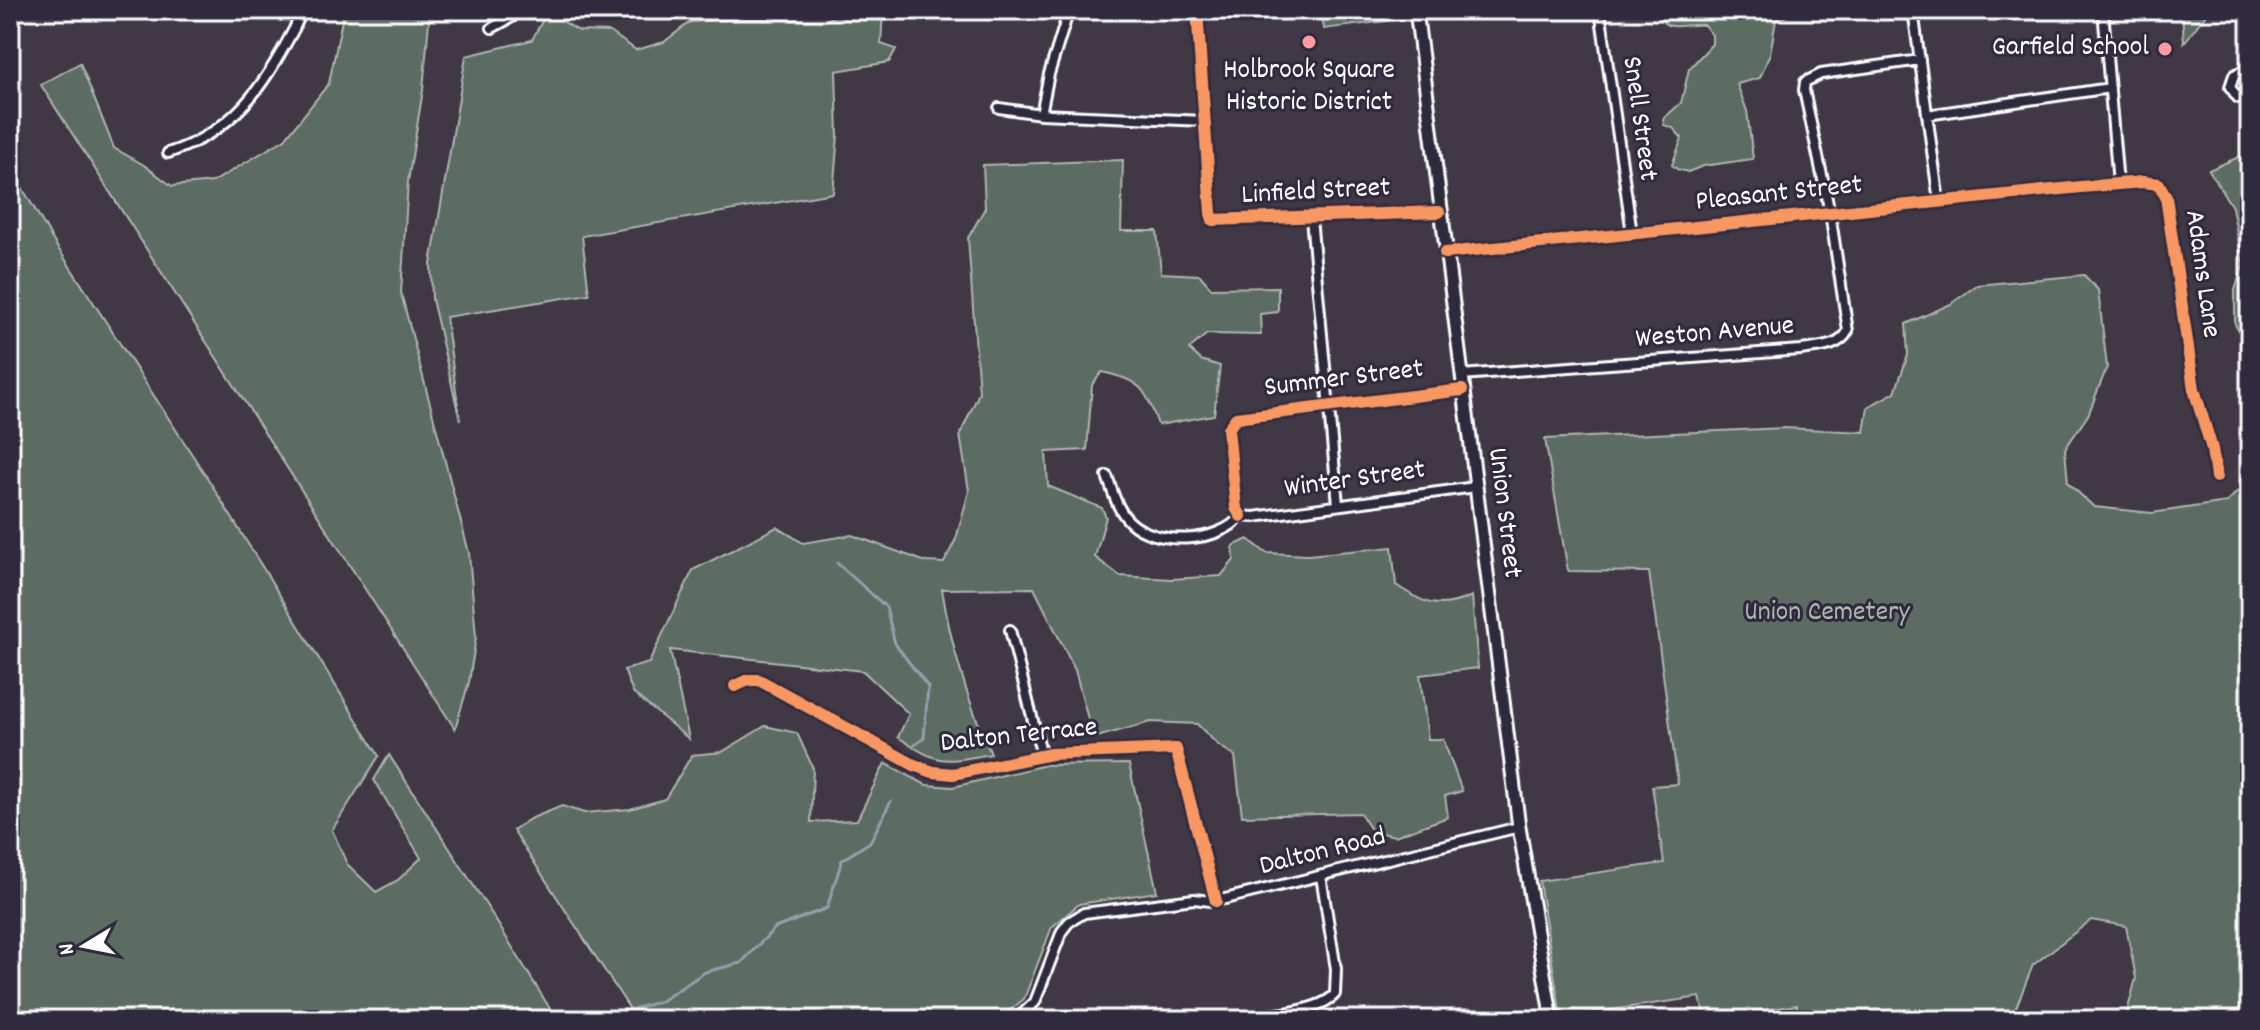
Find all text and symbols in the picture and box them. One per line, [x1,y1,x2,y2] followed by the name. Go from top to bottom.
[1992,29,2149,69] place label: Garfield School
[1300,33,1318,51] marker: Holbrook Square Historic District
[2156,40,2174,58] marker: Garfield School
[1223,52,1395,124] place label: Holbrook Square Historic District
[1609,54,1667,184] street label: Snell Street
[1694,166,1864,224] street label: Pleasant Street
[1241,169,1391,217] street label: Linfield Street
[2172,207,2230,341] street label: Adams Lane
[1634,307,1796,361] street label: Weston Avenue
[1262,350,1426,410] street label: Summer Street
[1475,445,1531,581] street label: Union Street
[1282,451,1428,511] street label: Winter Street
[1744,594,1910,634] park label: Union Cemetery
[939,709,1099,765] street label: Dalton Terrace
[1256,818,1390,888] street label: Dalton Road
[44,906,124,986] north arrow
[52,941,84,957] text: N

